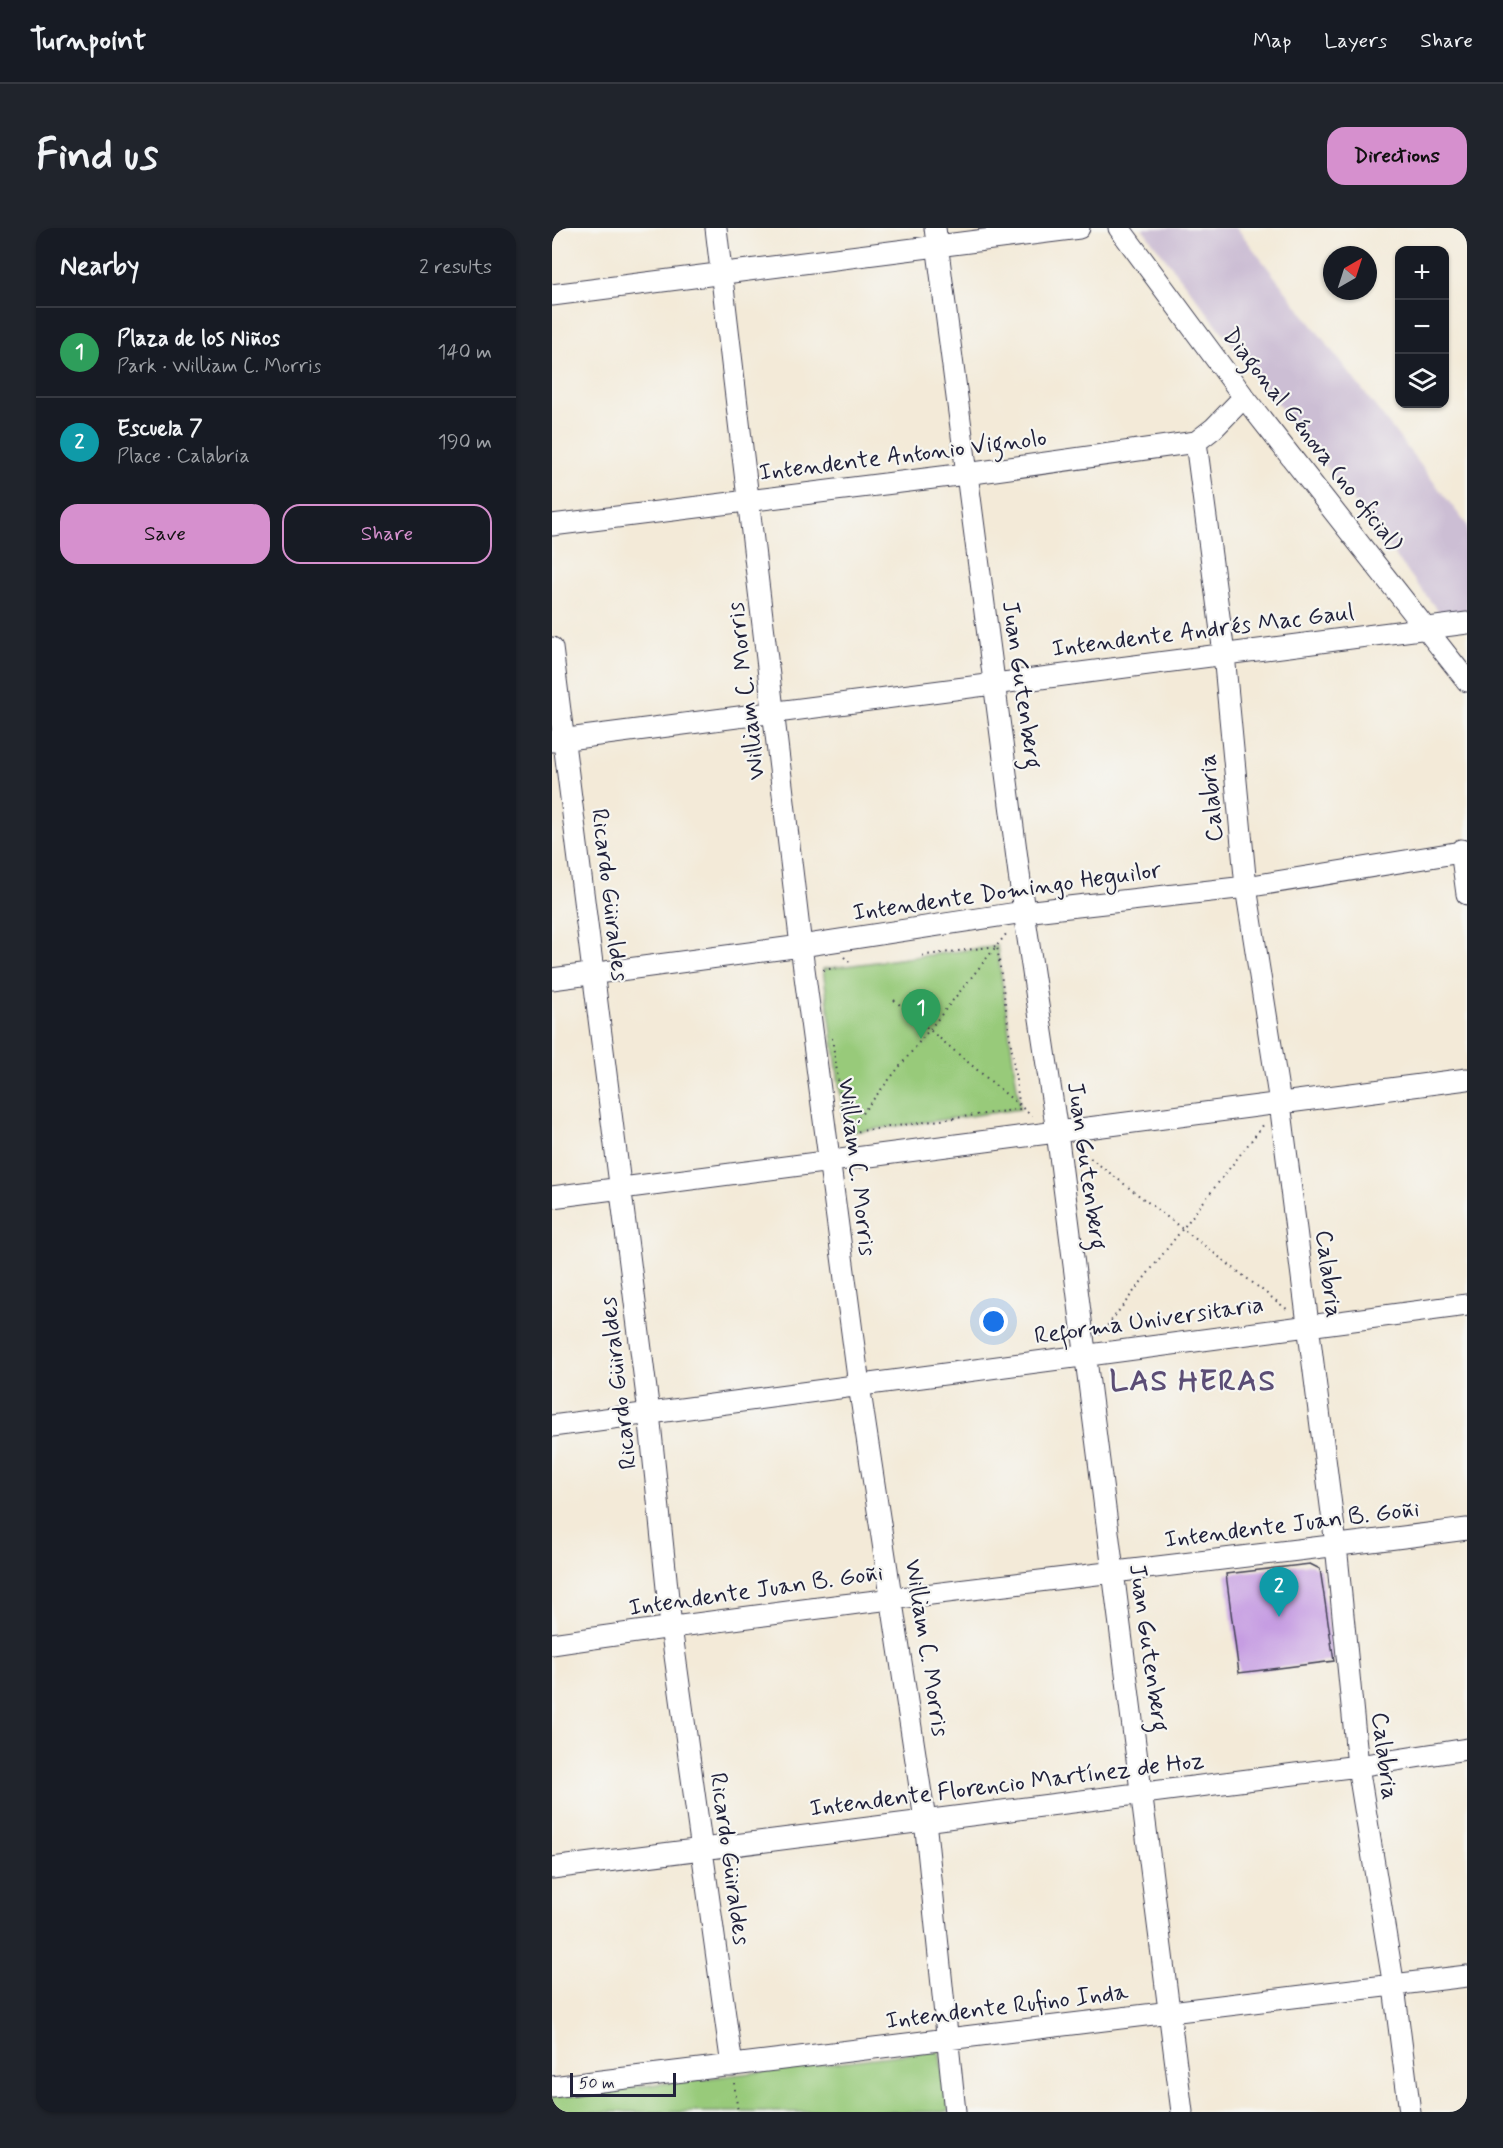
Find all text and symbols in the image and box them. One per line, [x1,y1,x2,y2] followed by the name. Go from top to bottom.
[30,23,146,60] text: Turnpoint
[1253,27,1291,55] text: Map
[1324,27,1387,55] text: Layers
[1420,27,1473,55] text: Share
[1327,127,1467,185] button: Directions
[36,129,158,184] text: Find us
[1323,246,1377,300] north arrow
[1395,246,1449,408] map controls
[1395,246,1449,300] button: +
[60,250,139,284] text: Nearby
[419,254,492,281] text: 2 results
[1395,300,1449,354] button: −
[1213,322,1409,560] street label: Diagonal Génova (no oficial)
[117,325,280,353] text: Plaza de los Niños
[75,339,84,366] text: 1
[438,339,492,366] text: 140 m
[117,353,321,380] text: Park · William C. Morris
[1395,354,1449,408] button: layers
[117,415,203,443] text: Escuela 7
[757,423,1049,492] street label: Intendente Antonio Vignolo
[75,429,84,456] text: 2
[438,429,492,456] text: 190 m
[117,443,250,470] text: Place · Calabria
[60,504,270,564] button: Save
[282,504,492,564] button: Share
[1050,597,1356,665] street label: Intendente Andrés Mac Gaul
[991,599,1048,771] street label: Juan Gutenberg
[721,600,773,782] street label: William C. Morris
[1193,753,1231,843] street label: Calabria
[583,807,635,984] street label: Ricardo Güiraldes
[851,855,1163,931] street label: Intendente Domingo Heguilor
[902,990,940,1039] pin: 1
[830,1076,882,1258] street label: William C. Morris
[1056,1080,1113,1252] street label: Juan Gutenberg
[1307,1228,1349,1320] street label: Calabria
[1032,1290,1266,1354] street label: Reforma Universitaria
[593,1294,645,1471] street label: Ricardo Güiraldes
[979,1307,1008,1336] your location
[1109,1362,1277,1401] district label: LAS HERAS
[1163,1494,1421,1556] street label: Intendente Juan B. Goñi
[897,1557,955,1739] street label: William C. Morris
[627,1558,885,1624] street label: Intendente Juan B. Goñi
[1118,1562,1175,1734] street label: Juan Gutenberg
[1260,1568,1298,1617] pin: 2
[1363,1710,1405,1802] street label: Calabria
[808,1745,1206,1825] street label: Intendente Florencio Martínez de Hoz
[702,1771,757,1948] street label: Ricardo Güiraldes
[884,1977,1131,2037] street label: Intendente Rufino Inda
[570,2070,676,2098] scale bar
[579,2073,615,2094] text: 50 m

